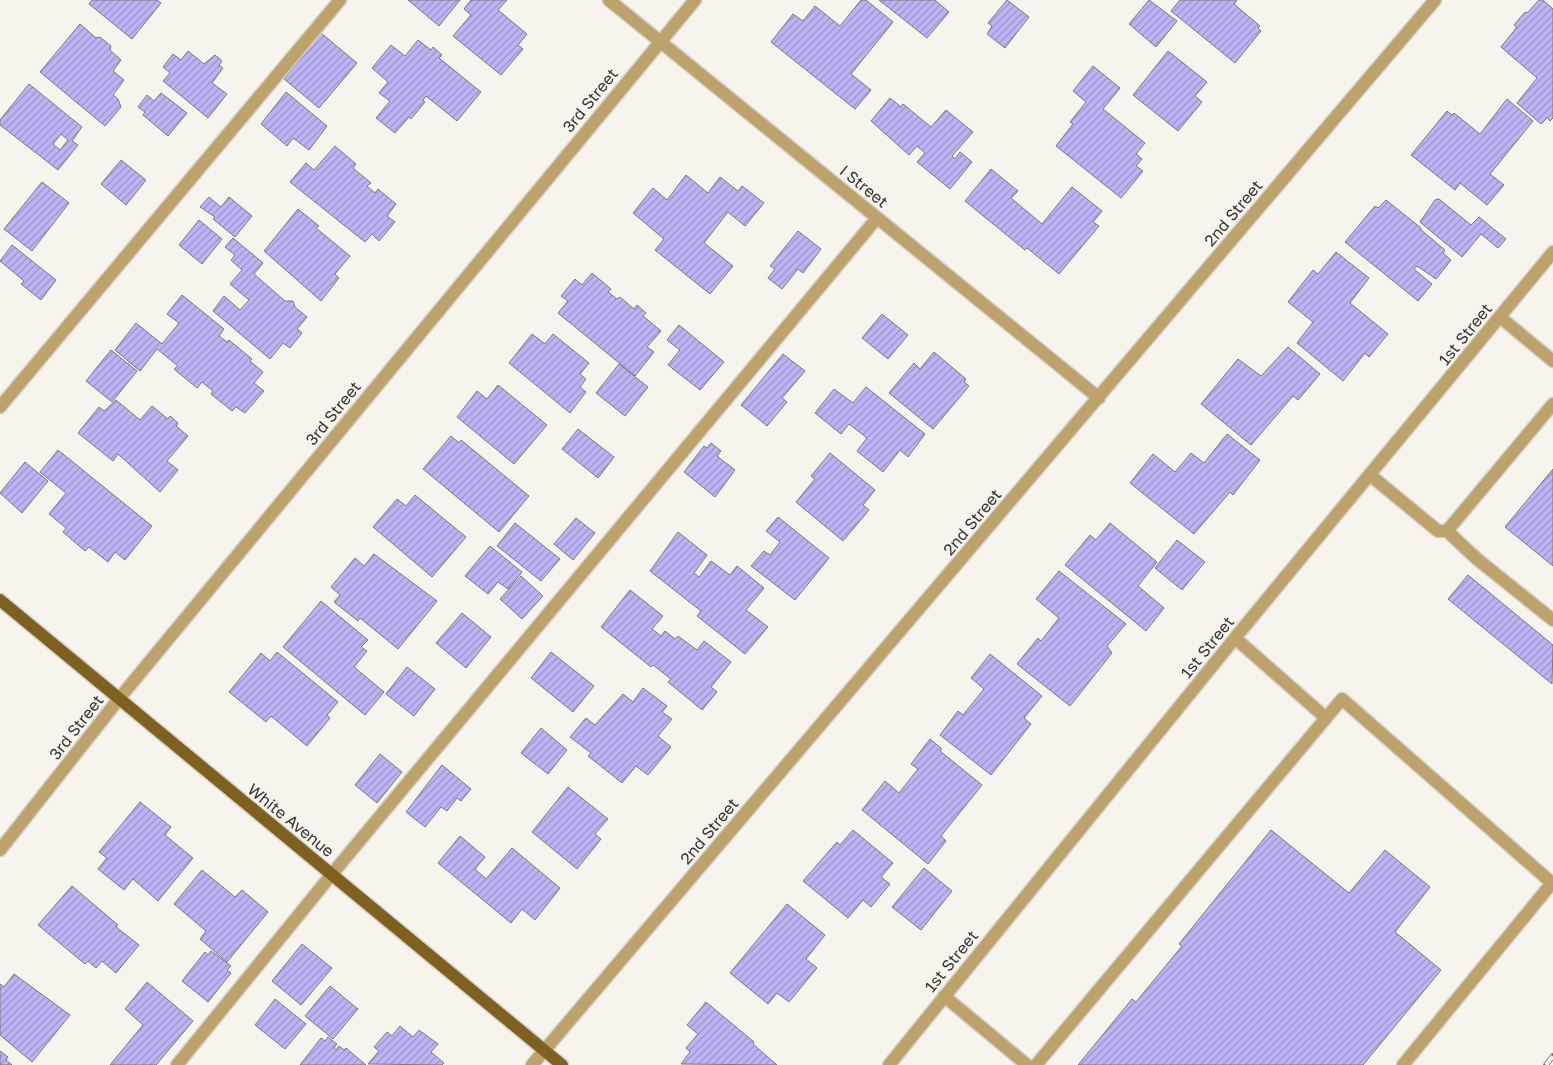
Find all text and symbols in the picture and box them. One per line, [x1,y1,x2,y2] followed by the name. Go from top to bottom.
[558,64,622,136] street label: 3rd Street
[836,160,892,212] street label: I Street
[1200,176,1266,250] street label: 2nd Street
[1434,299,1496,369] street label: 1st Street
[301,377,365,449] street label: 3rd Street
[939,485,1005,559] street label: 2nd Street
[1176,612,1238,682] street label: 1st Street
[45,691,107,763] street label: 3rd Street
[244,779,338,861] street label: White Avenue
[676,794,742,868] street label: 2nd Street
[920,926,982,996] street label: 1st Street

